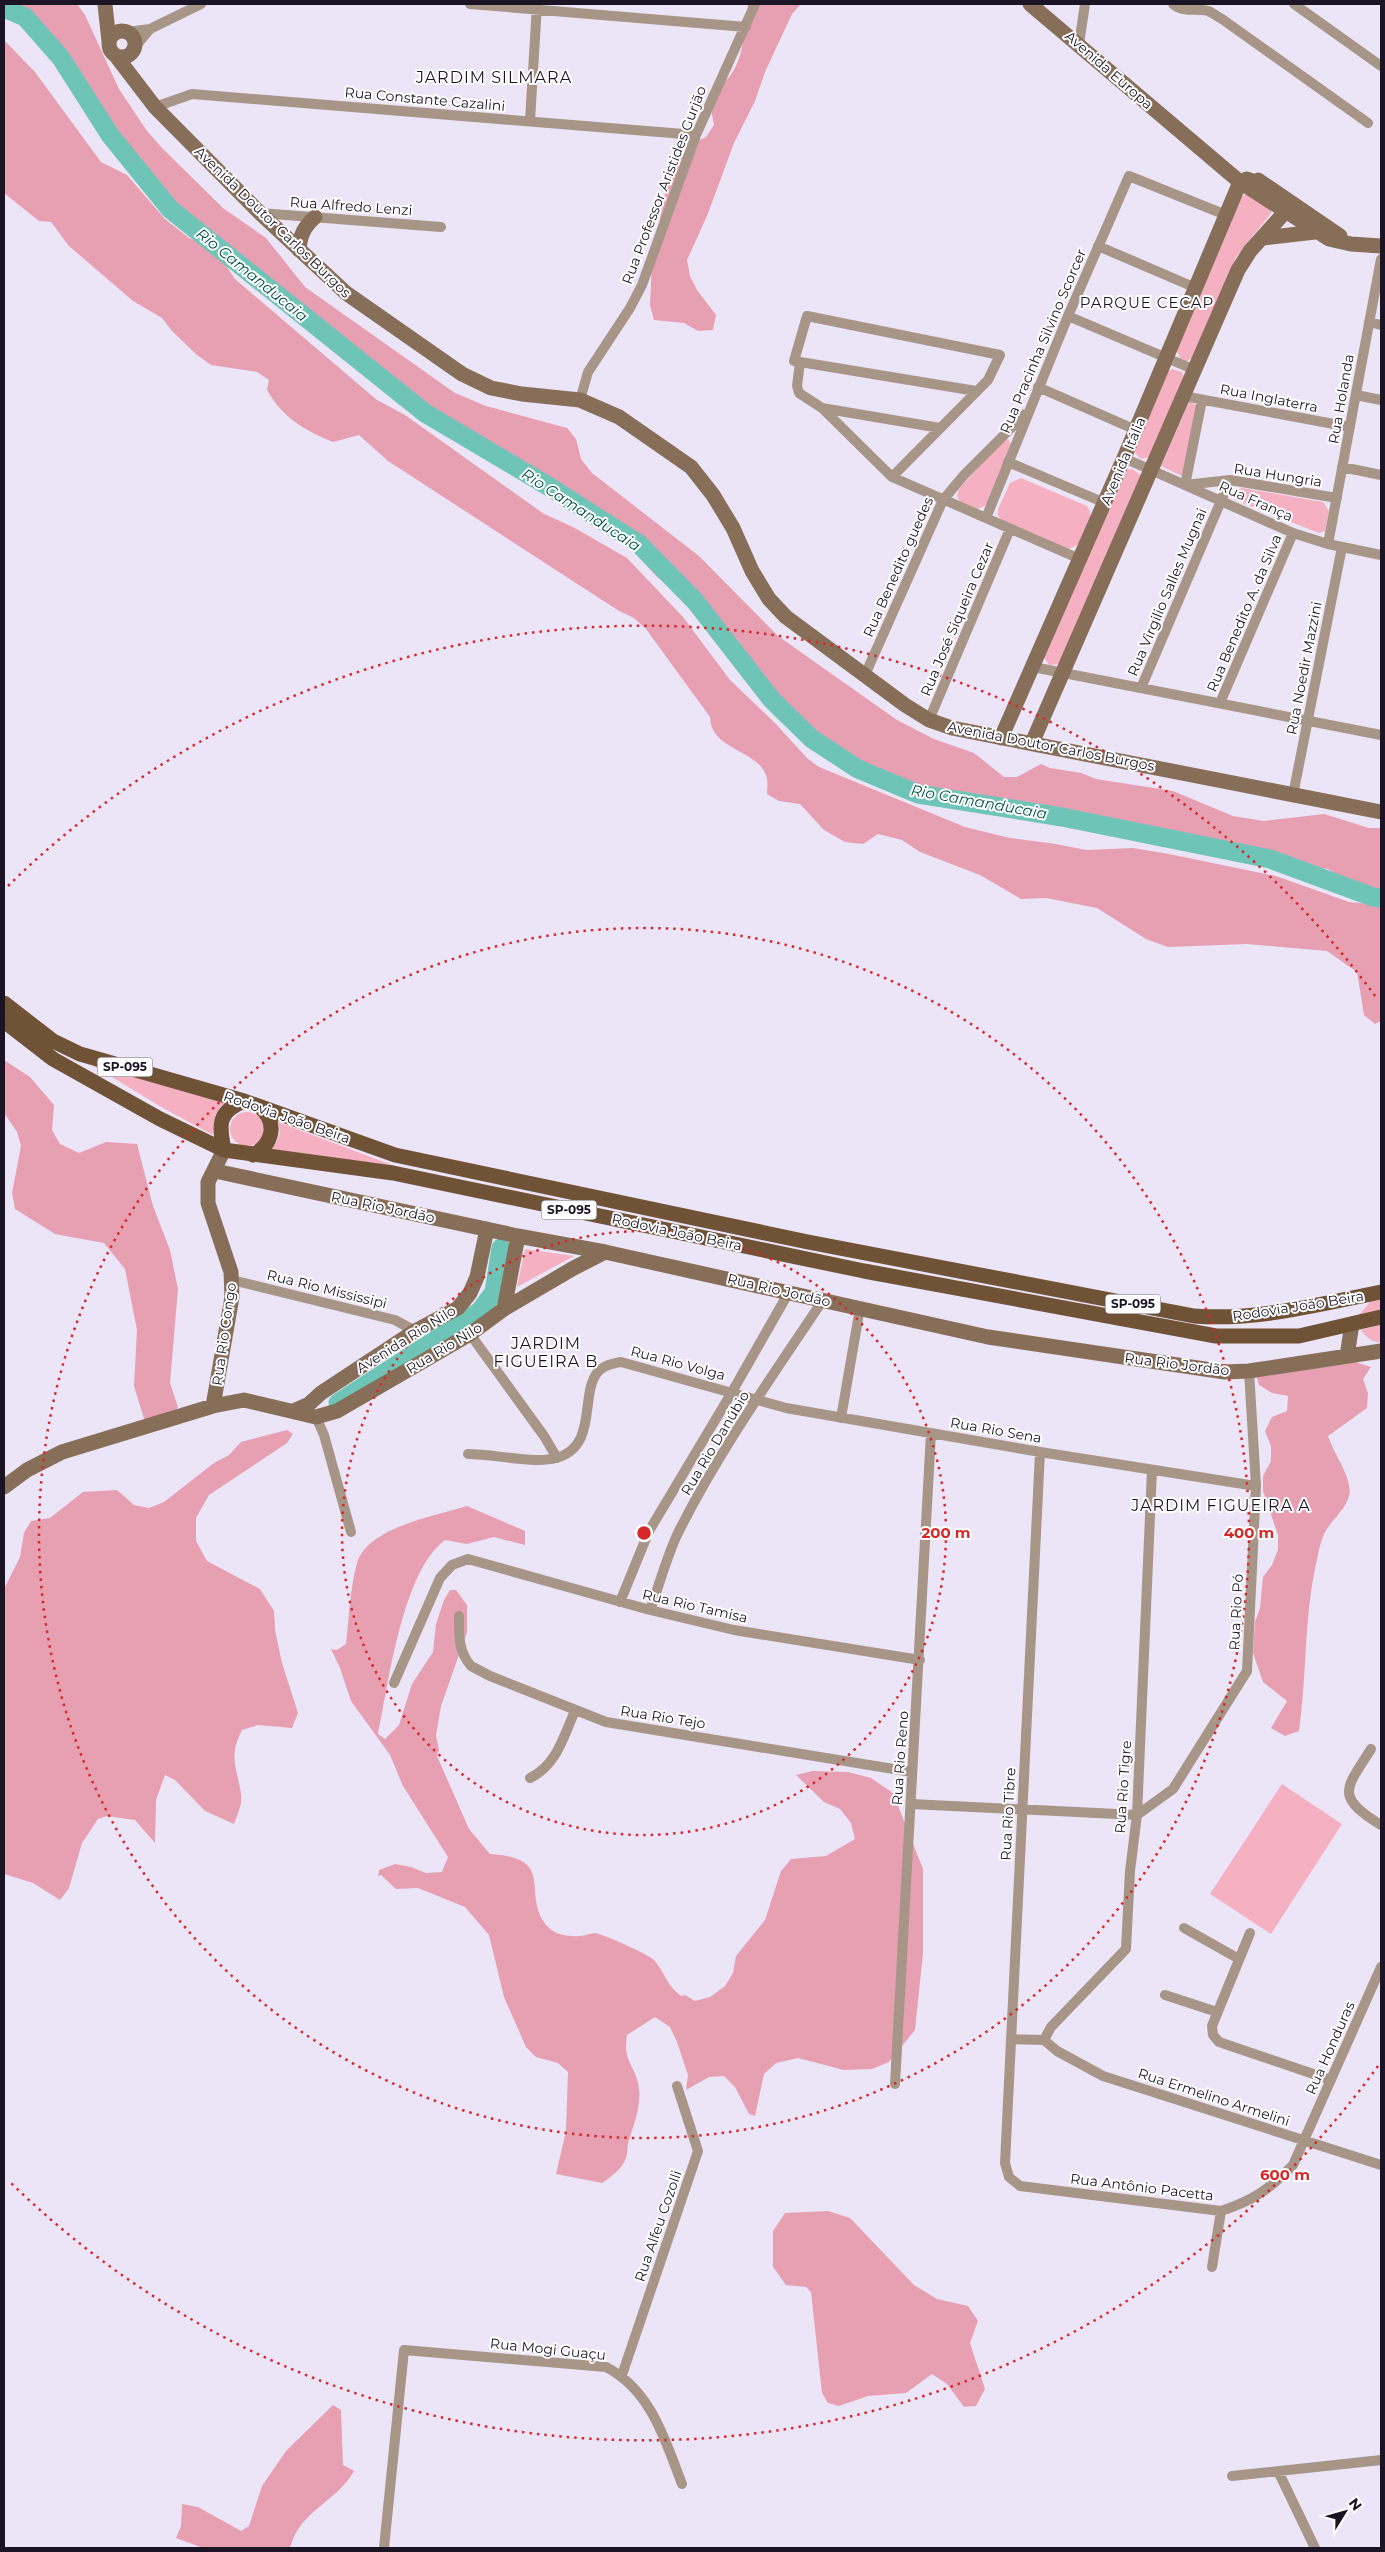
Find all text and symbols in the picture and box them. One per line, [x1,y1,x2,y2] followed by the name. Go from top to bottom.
[1061,27,1157,113] street label: Avenida Europa
[415,68,572,87] district label: JARDIM SILMARA
[344,83,506,115] street label: Rua Constante Cazalini
[618,83,710,287] street label: Rua Professor Aristides Gurjão
[191,142,355,302] street label: Avenida Doutor Carlos Burgos
[289,193,413,219] street label: Rua Alfredo Lenzi
[193,224,312,325] water label: Rio Camanducaia
[996,246,1090,436] street label: Rua Pracinha Silvino Scorcer
[1080,293,1214,312] district label: PARQUE CECAP
[1324,353,1358,445] street label: Rua Holanda
[1218,380,1320,416] street label: Rua Inglaterra
[1096,414,1150,508] street label: Avenida Itália
[1233,459,1323,491] street label: Rua Hungria
[518,464,644,555] water label: Rio Camanducaia
[1216,477,1296,525] street label: Rua França
[859,494,937,640] street label: Rua Benedito guedes
[1123,505,1211,679] street label: Rua Virgilio Salles Mugnai
[1203,531,1285,695] street label: Rua Benedito A. da Silva
[916,539,998,699] street label: Rua José Siqueira Cezar
[1282,600,1326,736] street label: Rua Noedir Mazzini
[946,717,1156,775] street label: Avenida Doutor Carlos Burgos
[909,780,1049,823] water label: Rio Camanducaia
[98,1058,152,1076] road number: SP-095
[221,1087,353,1147] street label: Rodovia João Beira
[330,1187,437,1227] street label: Rua Rio Jordão
[542,1200,596,1220] road number: SP-095
[610,1209,744,1255] street label: Rodovia João Beira
[265,1265,389,1313] street label: Rua Rio Mississipi
[726,1269,833,1311] street label: Rua Rio Jordão
[208,1281,240,1387] street label: Rua Rio Congo
[1231,1287,1365,1325] street label: Rodovia João Beira
[1106,1295,1160,1314] road number: SP-095
[353,1301,459,1377] street label: Avenida Rio Nilo
[403,1318,485,1378] street label: Rua Rio Nilo
[494,1334,598,1371] district label: JARDIM FIGUEIRA B
[629,1342,727,1384] street label: Rua Rio Volga
[1124,1349,1231,1379] street label: Rua Rio Jordão
[677,1387,753,1498] street label: Rua Rio Danúbio
[949,1413,1043,1447] street label: Rua Rio Sena
[1130,1496,1311,1515] district label: JARDIM FIGUEIRA A
[921,1523,971,1542] text: 200 m
[1224,1523,1274,1542] text: 400 m
[635,1524,653,1542] centre of rings
[1225,1573,1247,1651] street label: Rua Rio Pó
[641,1585,749,1627] street label: Rua Rio Tamisa
[619,1701,707,1733] street label: Rua Rio Tejo
[888,1710,912,1806] street label: Rua Rio Reno
[1111,1740,1135,1834] street label: Rua Rio Tigre
[997,1767,1019,1861] street label: Rua Rio Tibre
[1301,1998,1359,2097] street label: Rua Honduras
[1136,2064,1292,2130] street label: Rua Ermelino Armelini
[1260,2165,1310,2184] text: 600 m
[630,2168,686,2284] street label: Rua Alfeu Cozolli
[1069,2169,1215,2205] street label: Rua Antônio Pacetta
[489,2334,607,2364] street label: Rua Mogi Guaçu
[1320,2487,1370,2537] north arrow
[1345,2494,1366,2514] text: N

